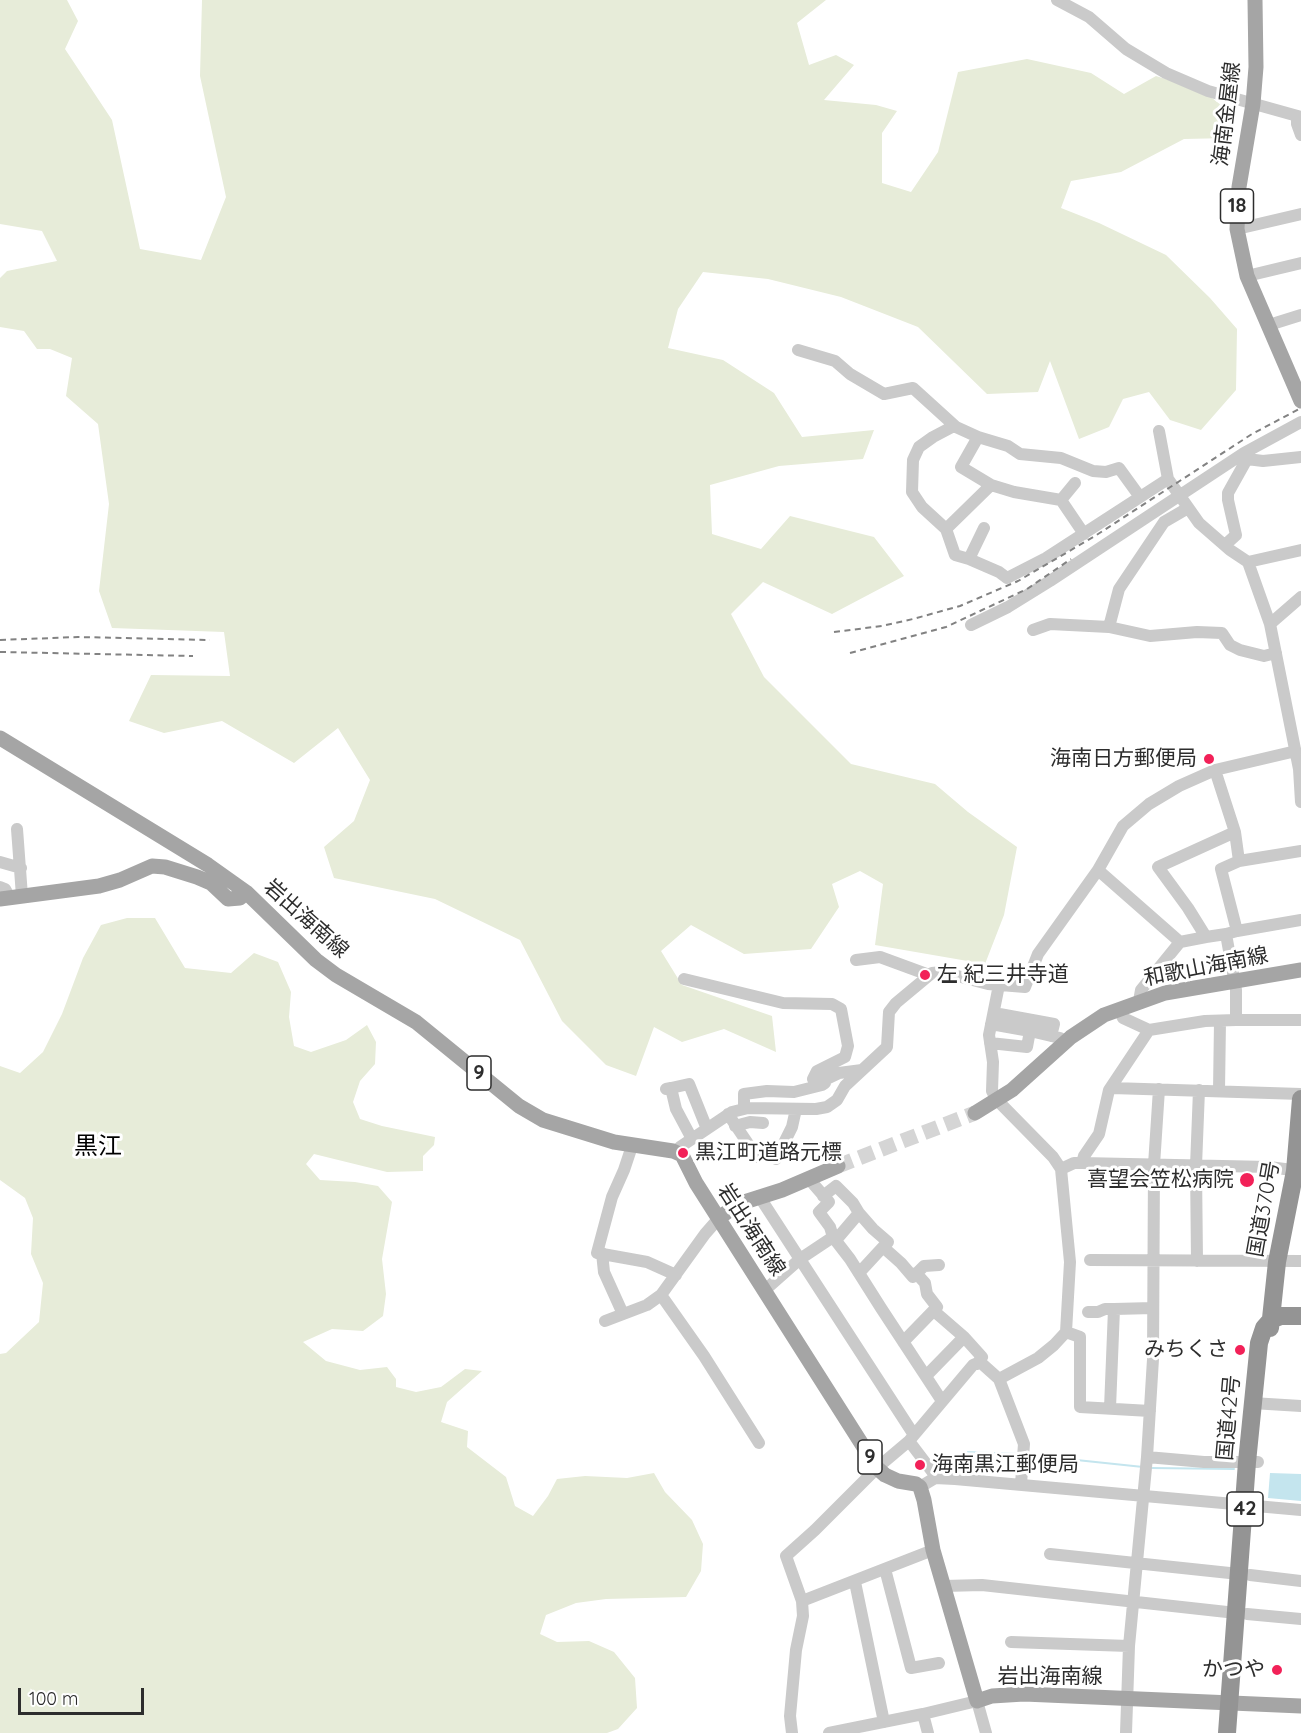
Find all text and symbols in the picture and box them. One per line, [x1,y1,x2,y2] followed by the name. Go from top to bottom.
[1208,60,1246,168] street label: 海南金屋線
[1220,189,1254,223] road number: 18
[1050,746,1197,772] place label: 海南日方郵便局
[1202,752,1216,766] marker: 海南日方郵便局
[259,875,353,963] street label: 岩出海南線
[1142,943,1270,991] street label: 和歌山海南線
[937,962,1069,988] place label: 左 紀三井寺道
[918,968,932,982] marker: 左 紀三井寺道
[467,1056,491,1090] road number: 9
[74,1133,122,1161] district label: 黒江
[695,1140,842,1166] place label: 黒江町道路元標
[676,1146,690,1160] marker: 黒江町道路元標
[1243,1159,1285,1259] street label: 国道370号
[1087,1167,1234,1193] place label: 喜望会笠松病院
[1238,1171,1256,1189] marker: 喜望会笠松病院
[712,1179,790,1281] street label: 岩出海南線
[1144,1337,1228,1363] place label: みちくさ
[1233,1343,1247,1357] marker: みちくさ
[1213,1374,1245,1462] street label: 国道42号
[858,1440,882,1474] road number: 9
[932,1452,1079,1478] place label: 海南黒江郵便局
[913,1458,927,1472] marker: 海南黒江郵便局
[1227,1492,1263,1526] road number: 42
[1202,1657,1265,1683] place label: かつや
[1270,1663,1284,1677] marker: かつや
[998,1664,1102,1690] street label: 岩出海南線
[21,1676,147,1714] scale bar
[29,1687,78,1710] text: 100 m

